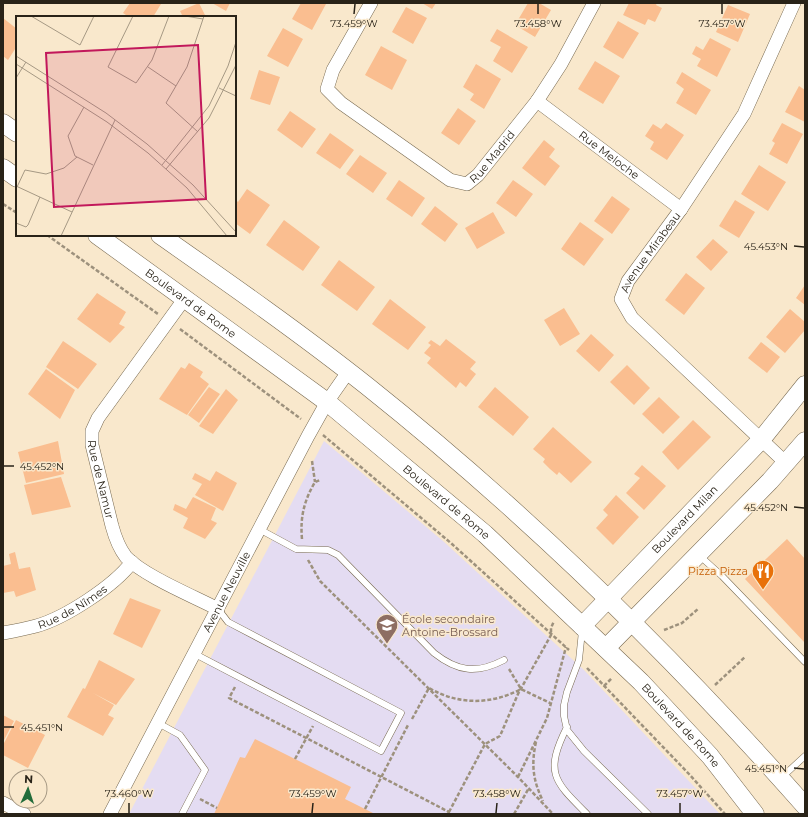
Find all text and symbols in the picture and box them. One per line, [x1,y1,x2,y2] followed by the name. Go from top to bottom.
[16,16,236,236] inset map
[330,17,378,30] text: 73.459°W
[514,17,562,30] text: 73.458°W
[698,17,746,30] text: 73.457°W
[467,127,518,186] street label: Rue Madrid
[576,128,642,182] street label: Rue Meloche
[617,209,684,295] street label: Avenue Mirabeau
[744,240,788,253] text: 45.453°N
[143,265,239,341] street label: Boulevard de Rome
[85,440,117,520] street label: Rue de Namur
[20,460,64,473] text: 45.452°N
[400,461,493,542] street label: Boulevard de Rome
[649,482,721,556] street label: Boulevard Milan
[744,501,788,514] text: 45.452°N
[200,549,253,634] street label: Avenue Neuville
[750,558,776,591] restaurant icon: Pizza Pizza
[688,564,748,578] place label: Pizza Pizza
[36,581,110,632] street label: Rue de Nîmes
[374,612,400,645] school or university icon: École secondaire Antoine-Brossard
[402,612,498,639] place label: École secondaire Antoine-Brossard
[639,680,723,770] street label: Boulevard de Rome
[21,721,63,734] text: 45.451°N
[745,762,787,775] text: 45.451°N
[8,769,48,809] north arrow
[24,772,33,786] text: N
[105,787,153,800] text: 73.460°W
[289,787,337,800] text: 73.459°W
[473,787,521,800] text: 73.458°W
[656,787,704,800] text: 73.457°W

